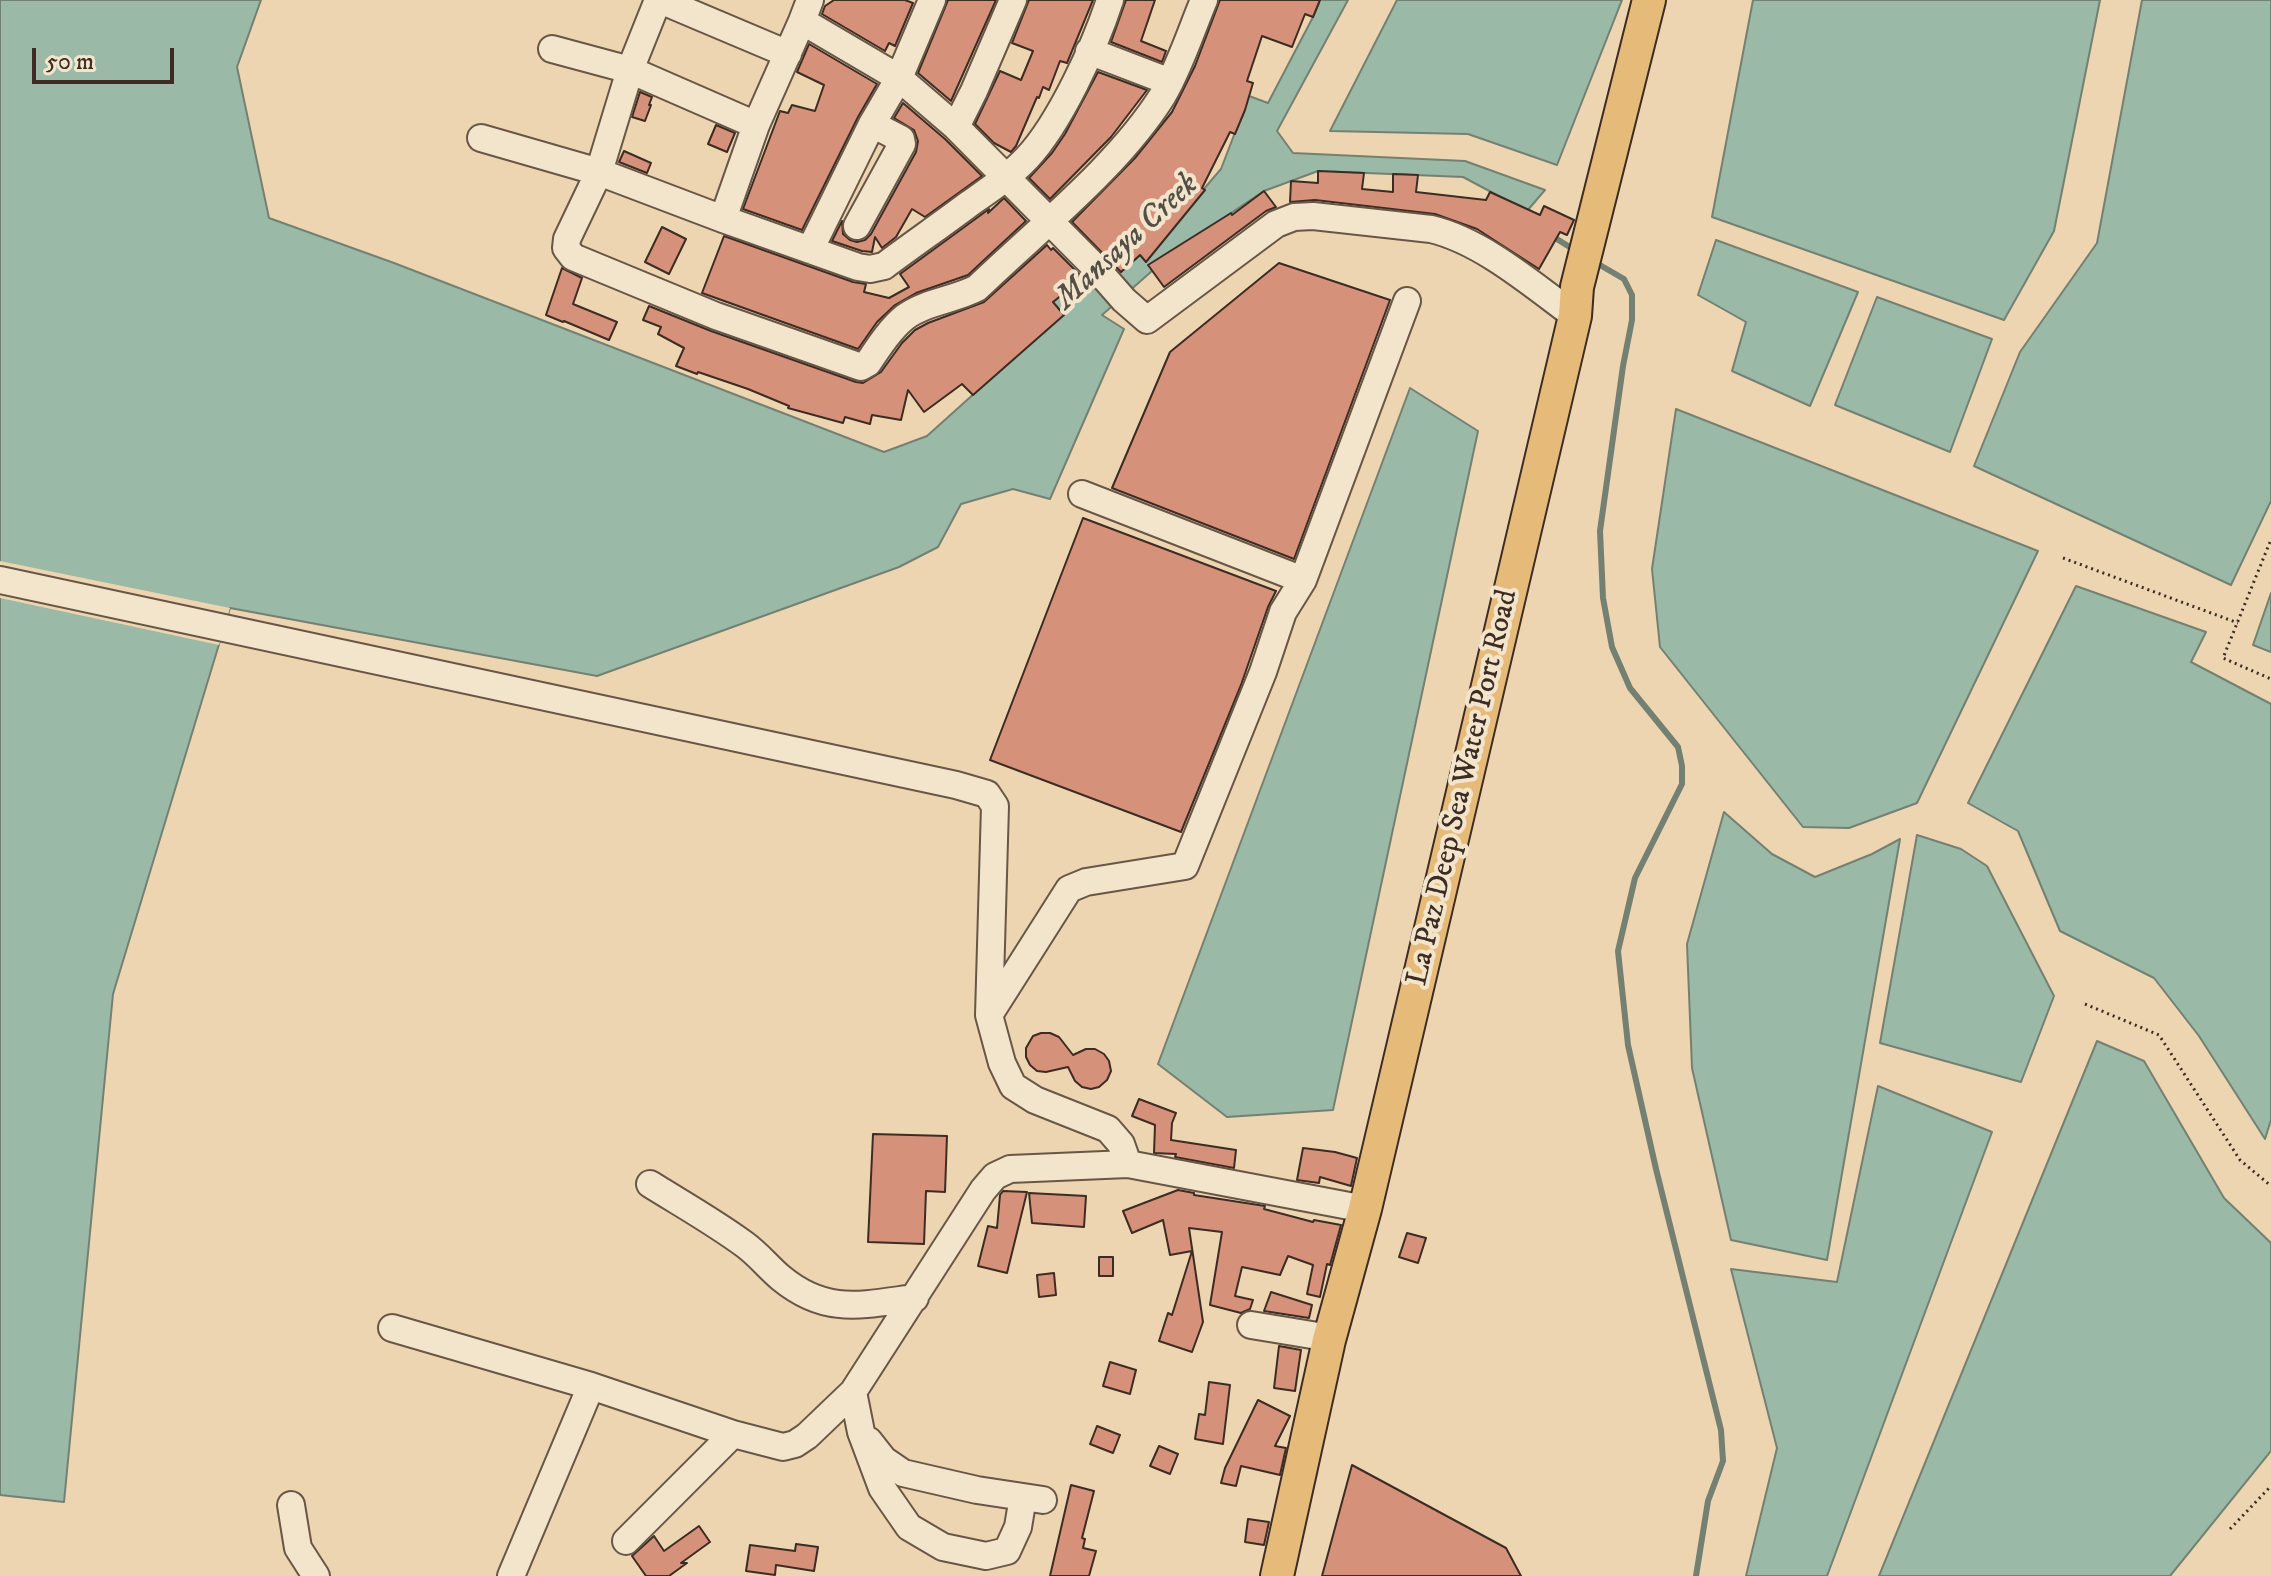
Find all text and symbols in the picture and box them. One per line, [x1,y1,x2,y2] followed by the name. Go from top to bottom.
[36,32,178,82] scale bar
[46,47,94,77] text: 50 m
[1048,167,1208,319] water label: Mansaya Creek
[1401,587,1527,989] street label: La Paz Deep Sea Water Port Road

